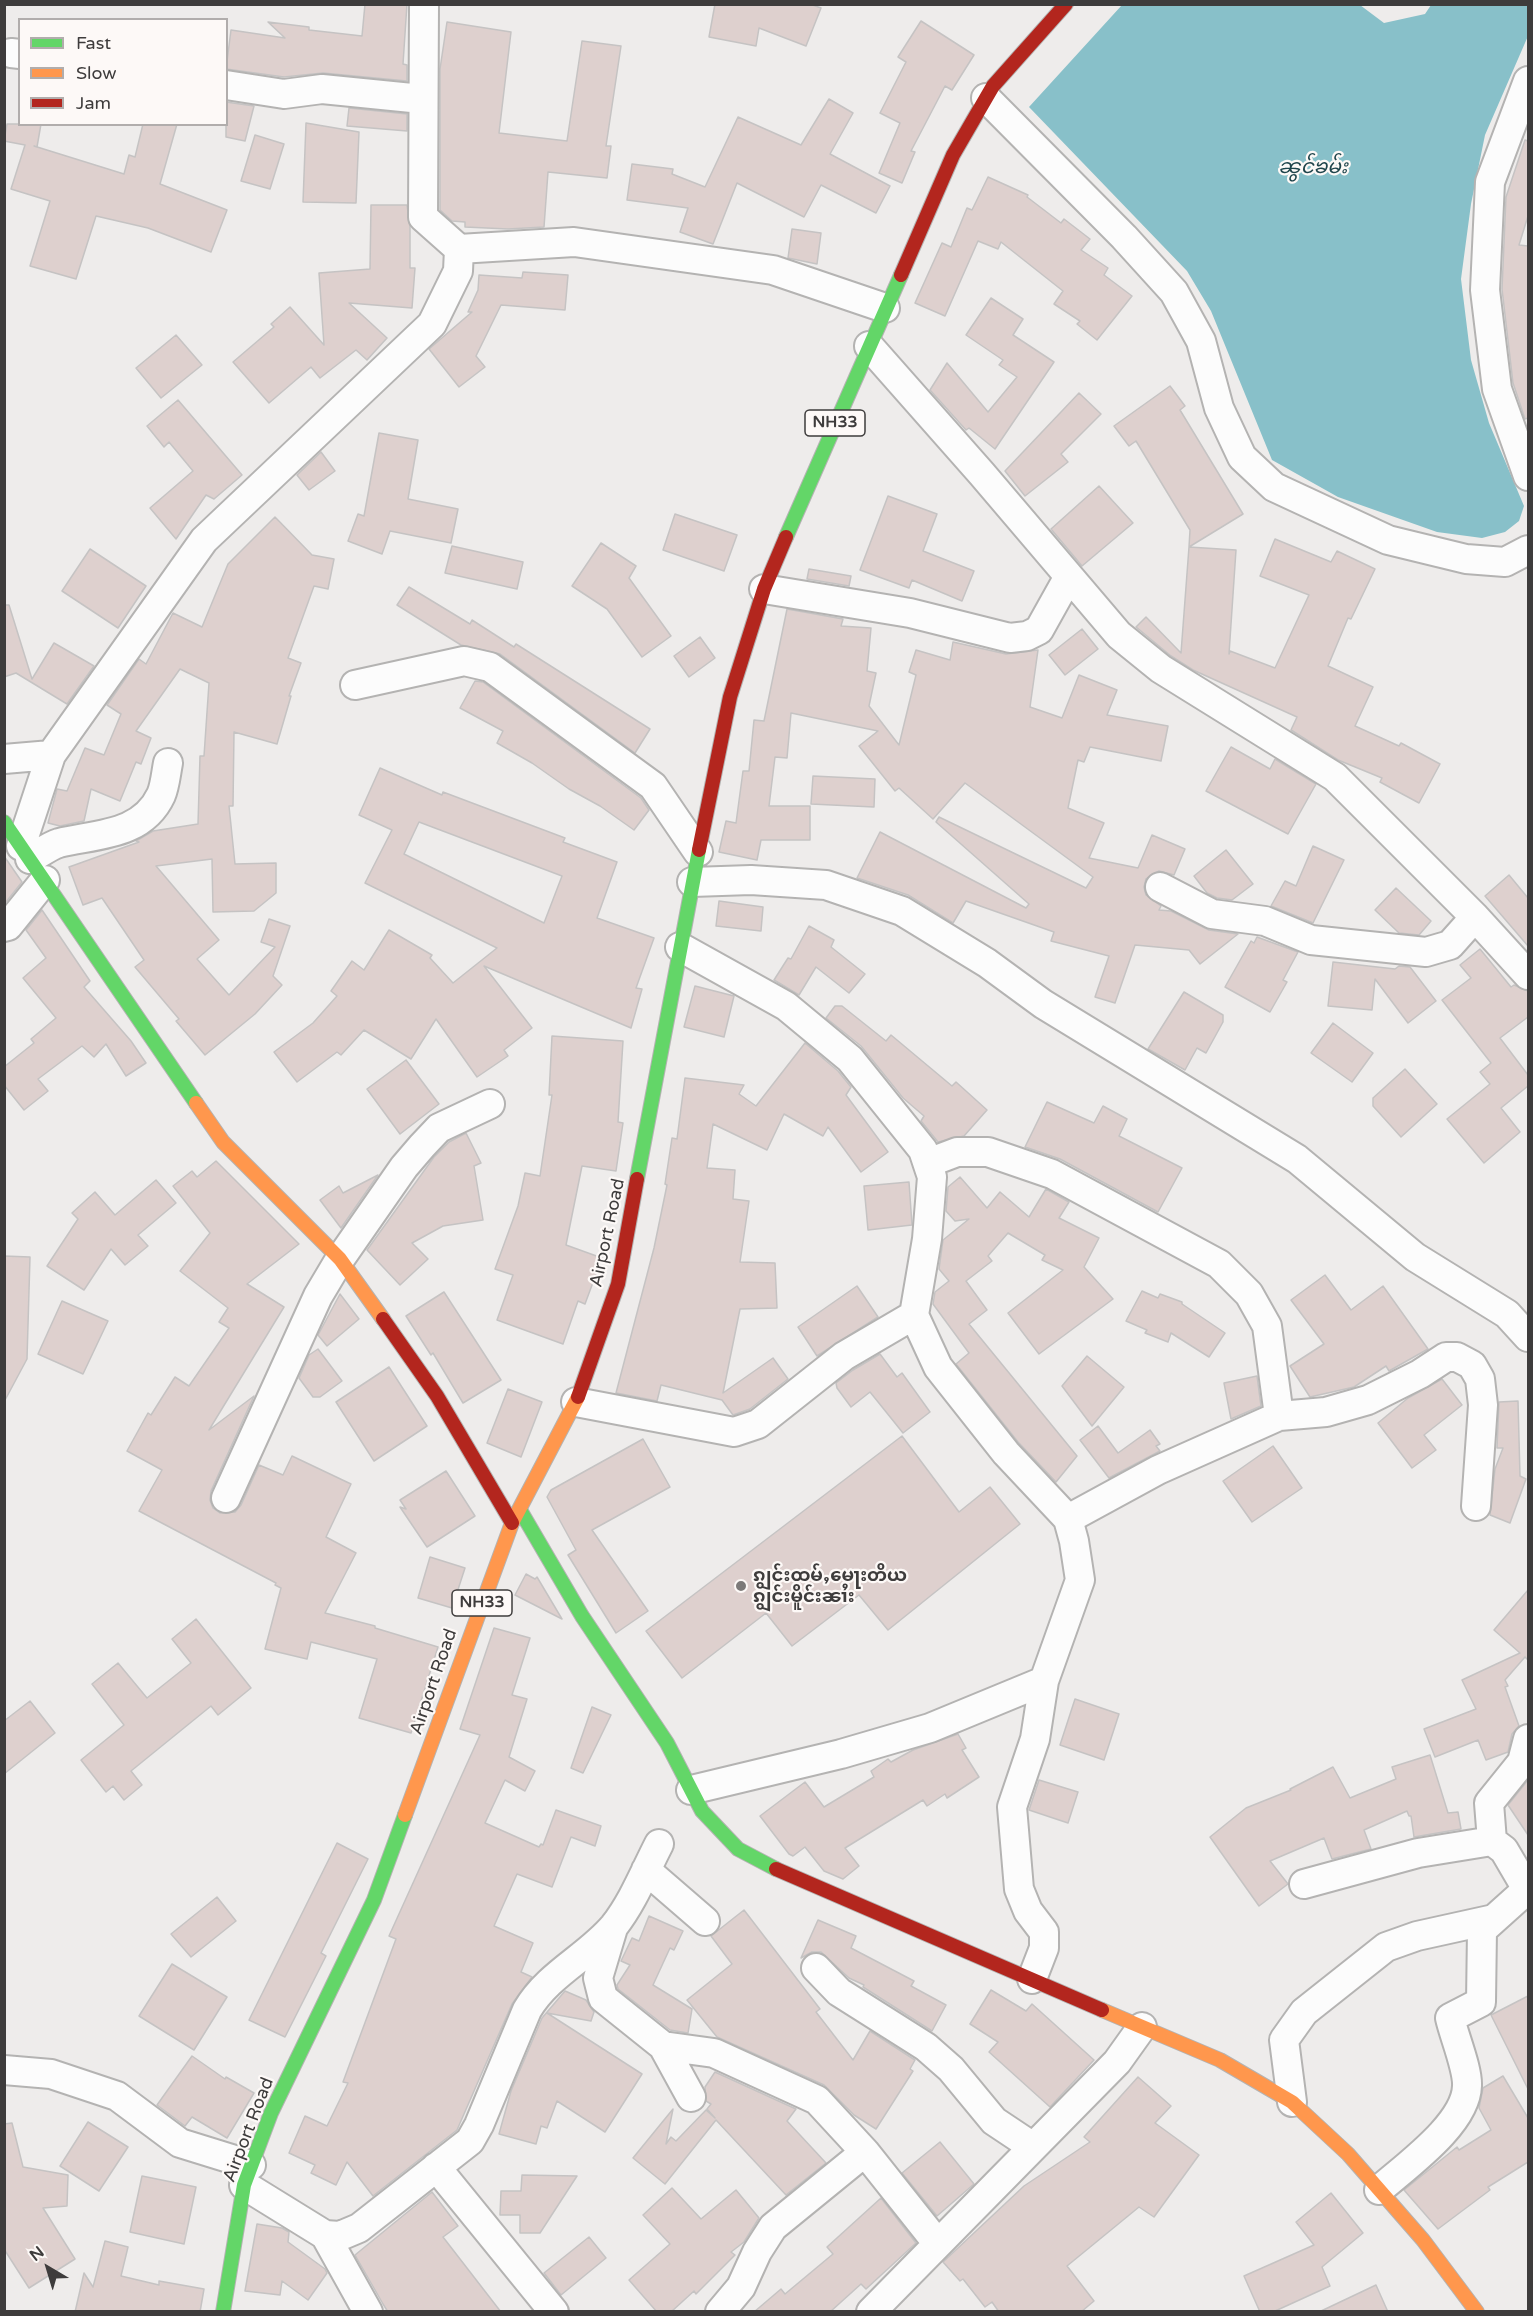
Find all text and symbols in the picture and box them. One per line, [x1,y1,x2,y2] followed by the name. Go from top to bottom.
[18,18,228,126] legend
[76,32,111,54] text: Fast
[76,62,117,84] text: Slow
[76,92,111,114] text: Jam
[1278,156,1348,180] water label: ၼွင်ၶမ်း
[805,410,865,436] road number: NH33
[586,1177,630,1289] street label: Airport Road
[753,1565,907,1608] place label: ၵျွင်းထမ်ႇမေႃးတိယ ၵျွင်းမိူင်းၼၢႆး
[734,1579,748,1593] marker: ၵျွင်းထမ်ႇမေႃးတိယ ၵျွင်းမိူင်းၼၢႆး
[452,1590,512,1616] road number: NH33
[406,1626,462,1738] street label: Airport Road
[219,2074,279,2186] street label: Airport Road
[18,2238,78,2298] north arrow
[26,2242,48,2266] text: N

